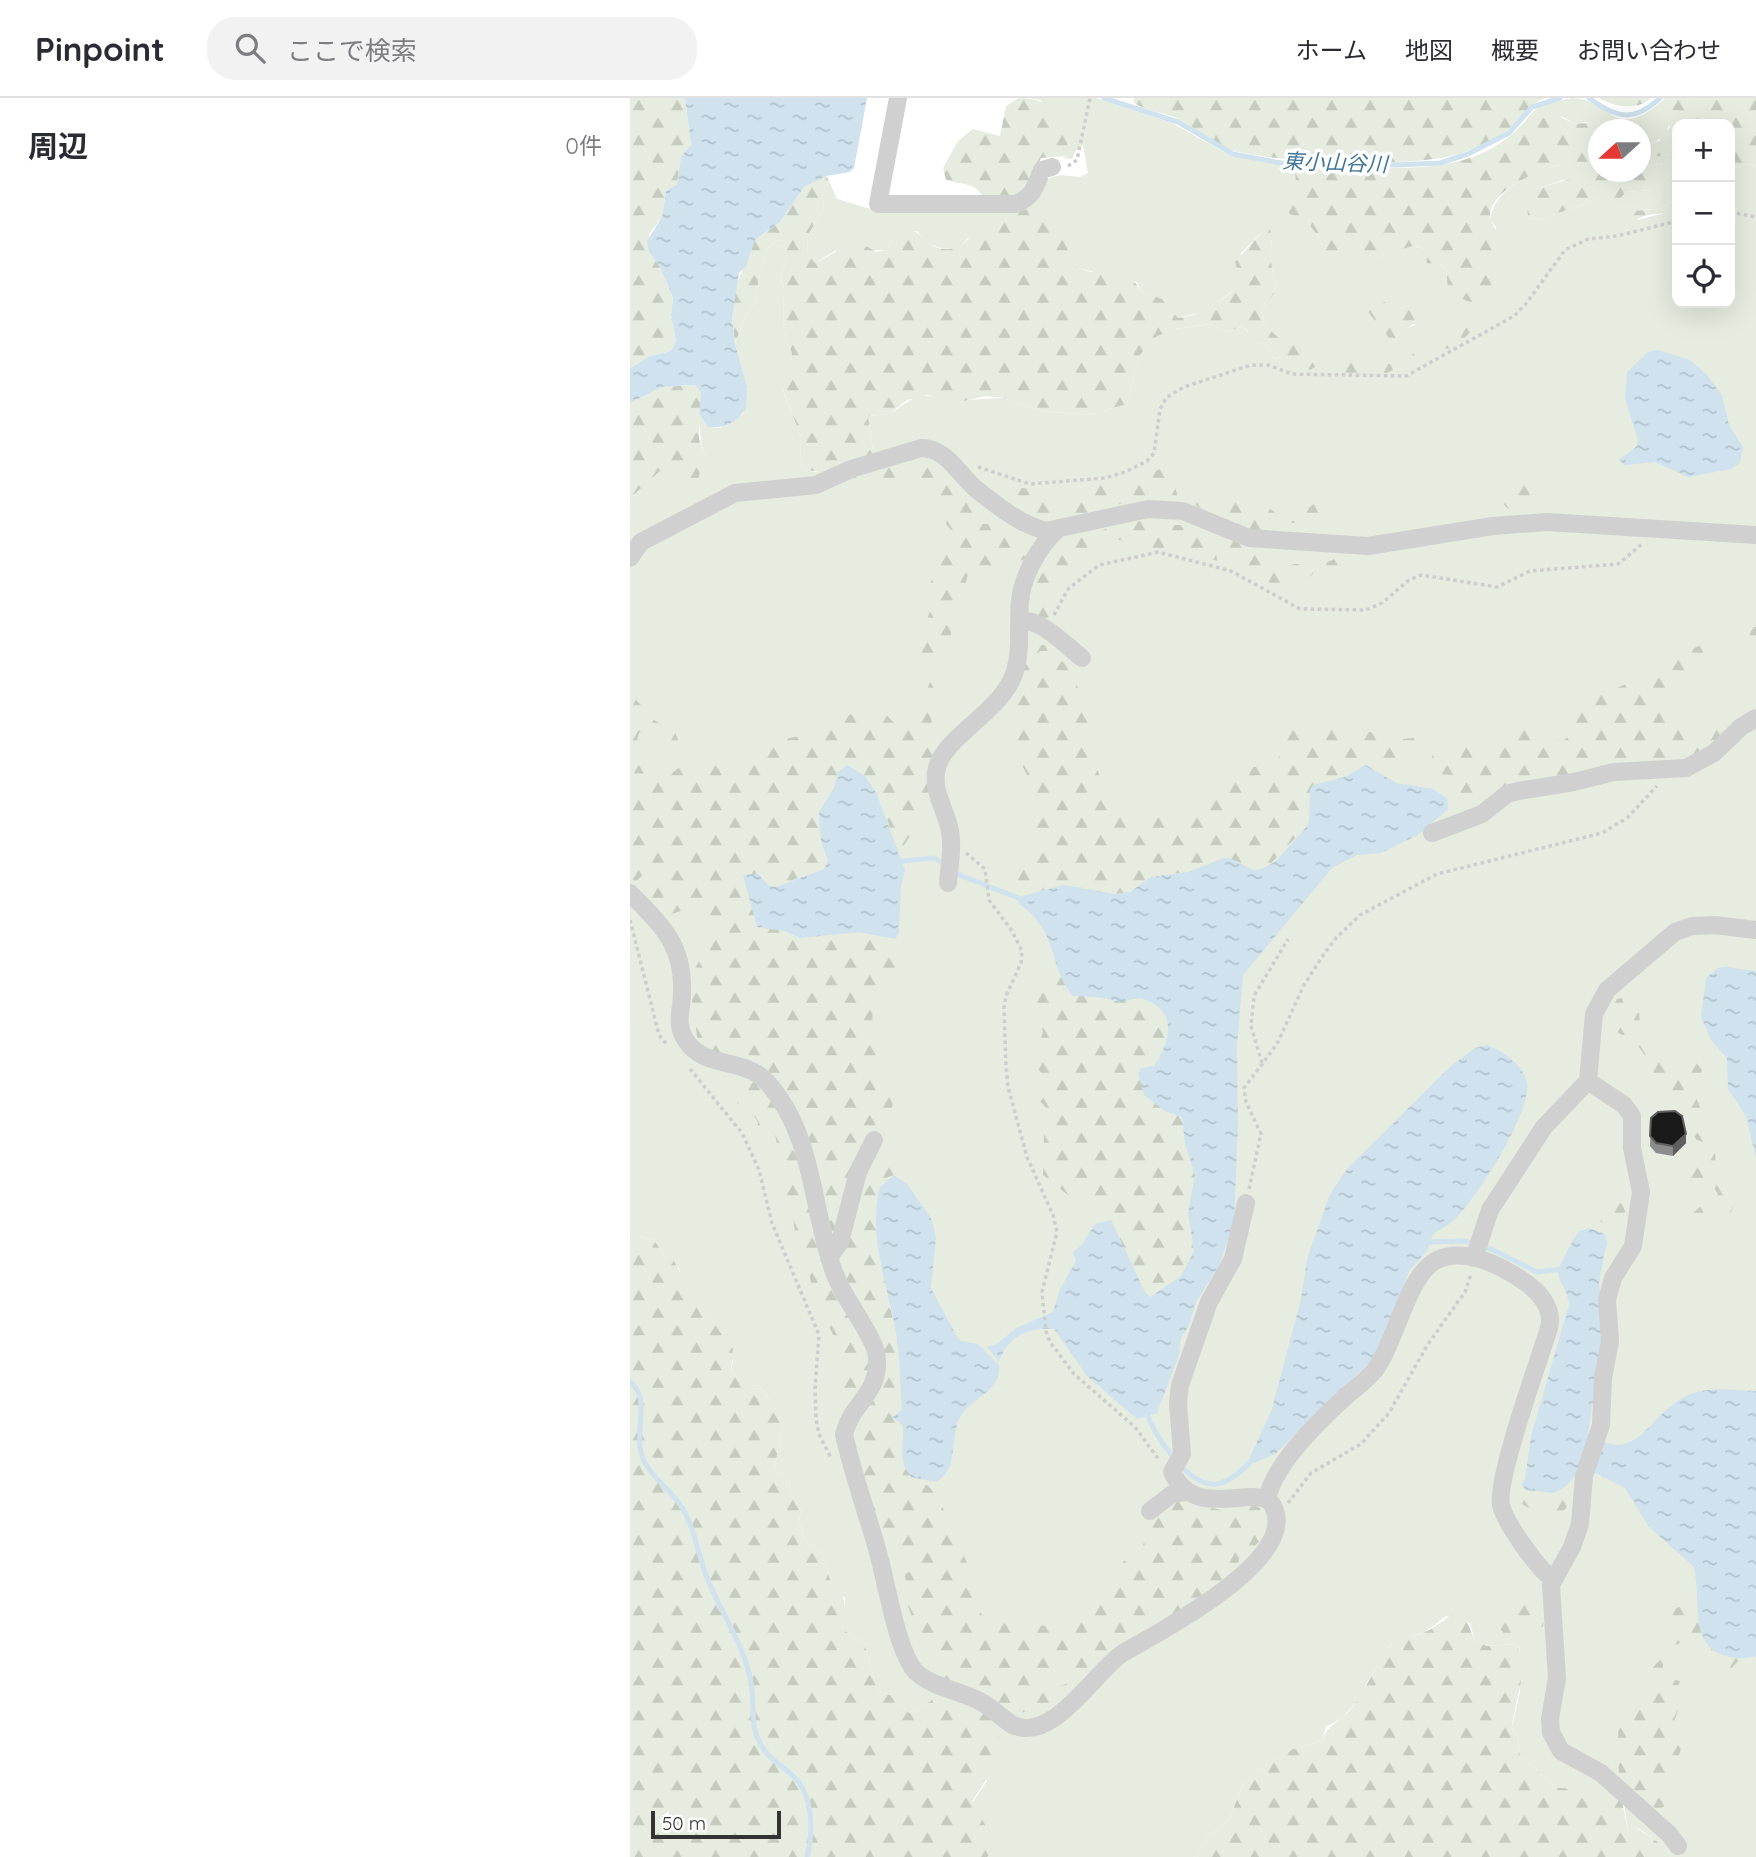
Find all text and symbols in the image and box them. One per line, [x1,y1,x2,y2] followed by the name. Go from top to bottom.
[207,17,697,80] search box
[35,28,165,69] text: Pinpoint
[231,29,269,67] icon: search
[287,34,417,67] text: ここで検索
[1296,35,1367,65] text: ホーム
[1405,35,1453,65] text: 地図
[1491,35,1539,65] text: 概要
[1577,35,1721,65] text: お問い合わせ
[1588,119,1651,182] north arrow
[1672,119,1735,308] map controls
[1672,119,1735,182] button: +
[28,127,88,165] text: 周辺
[565,131,602,160] text: 0件
[1282,147,1390,177] water label: 東小山谷川
[1672,182,1735,245] button: −
[1672,245,1735,308] button: locate
[651,1808,780,1840] scale bar
[662,1811,706,1835] text: 50 m

